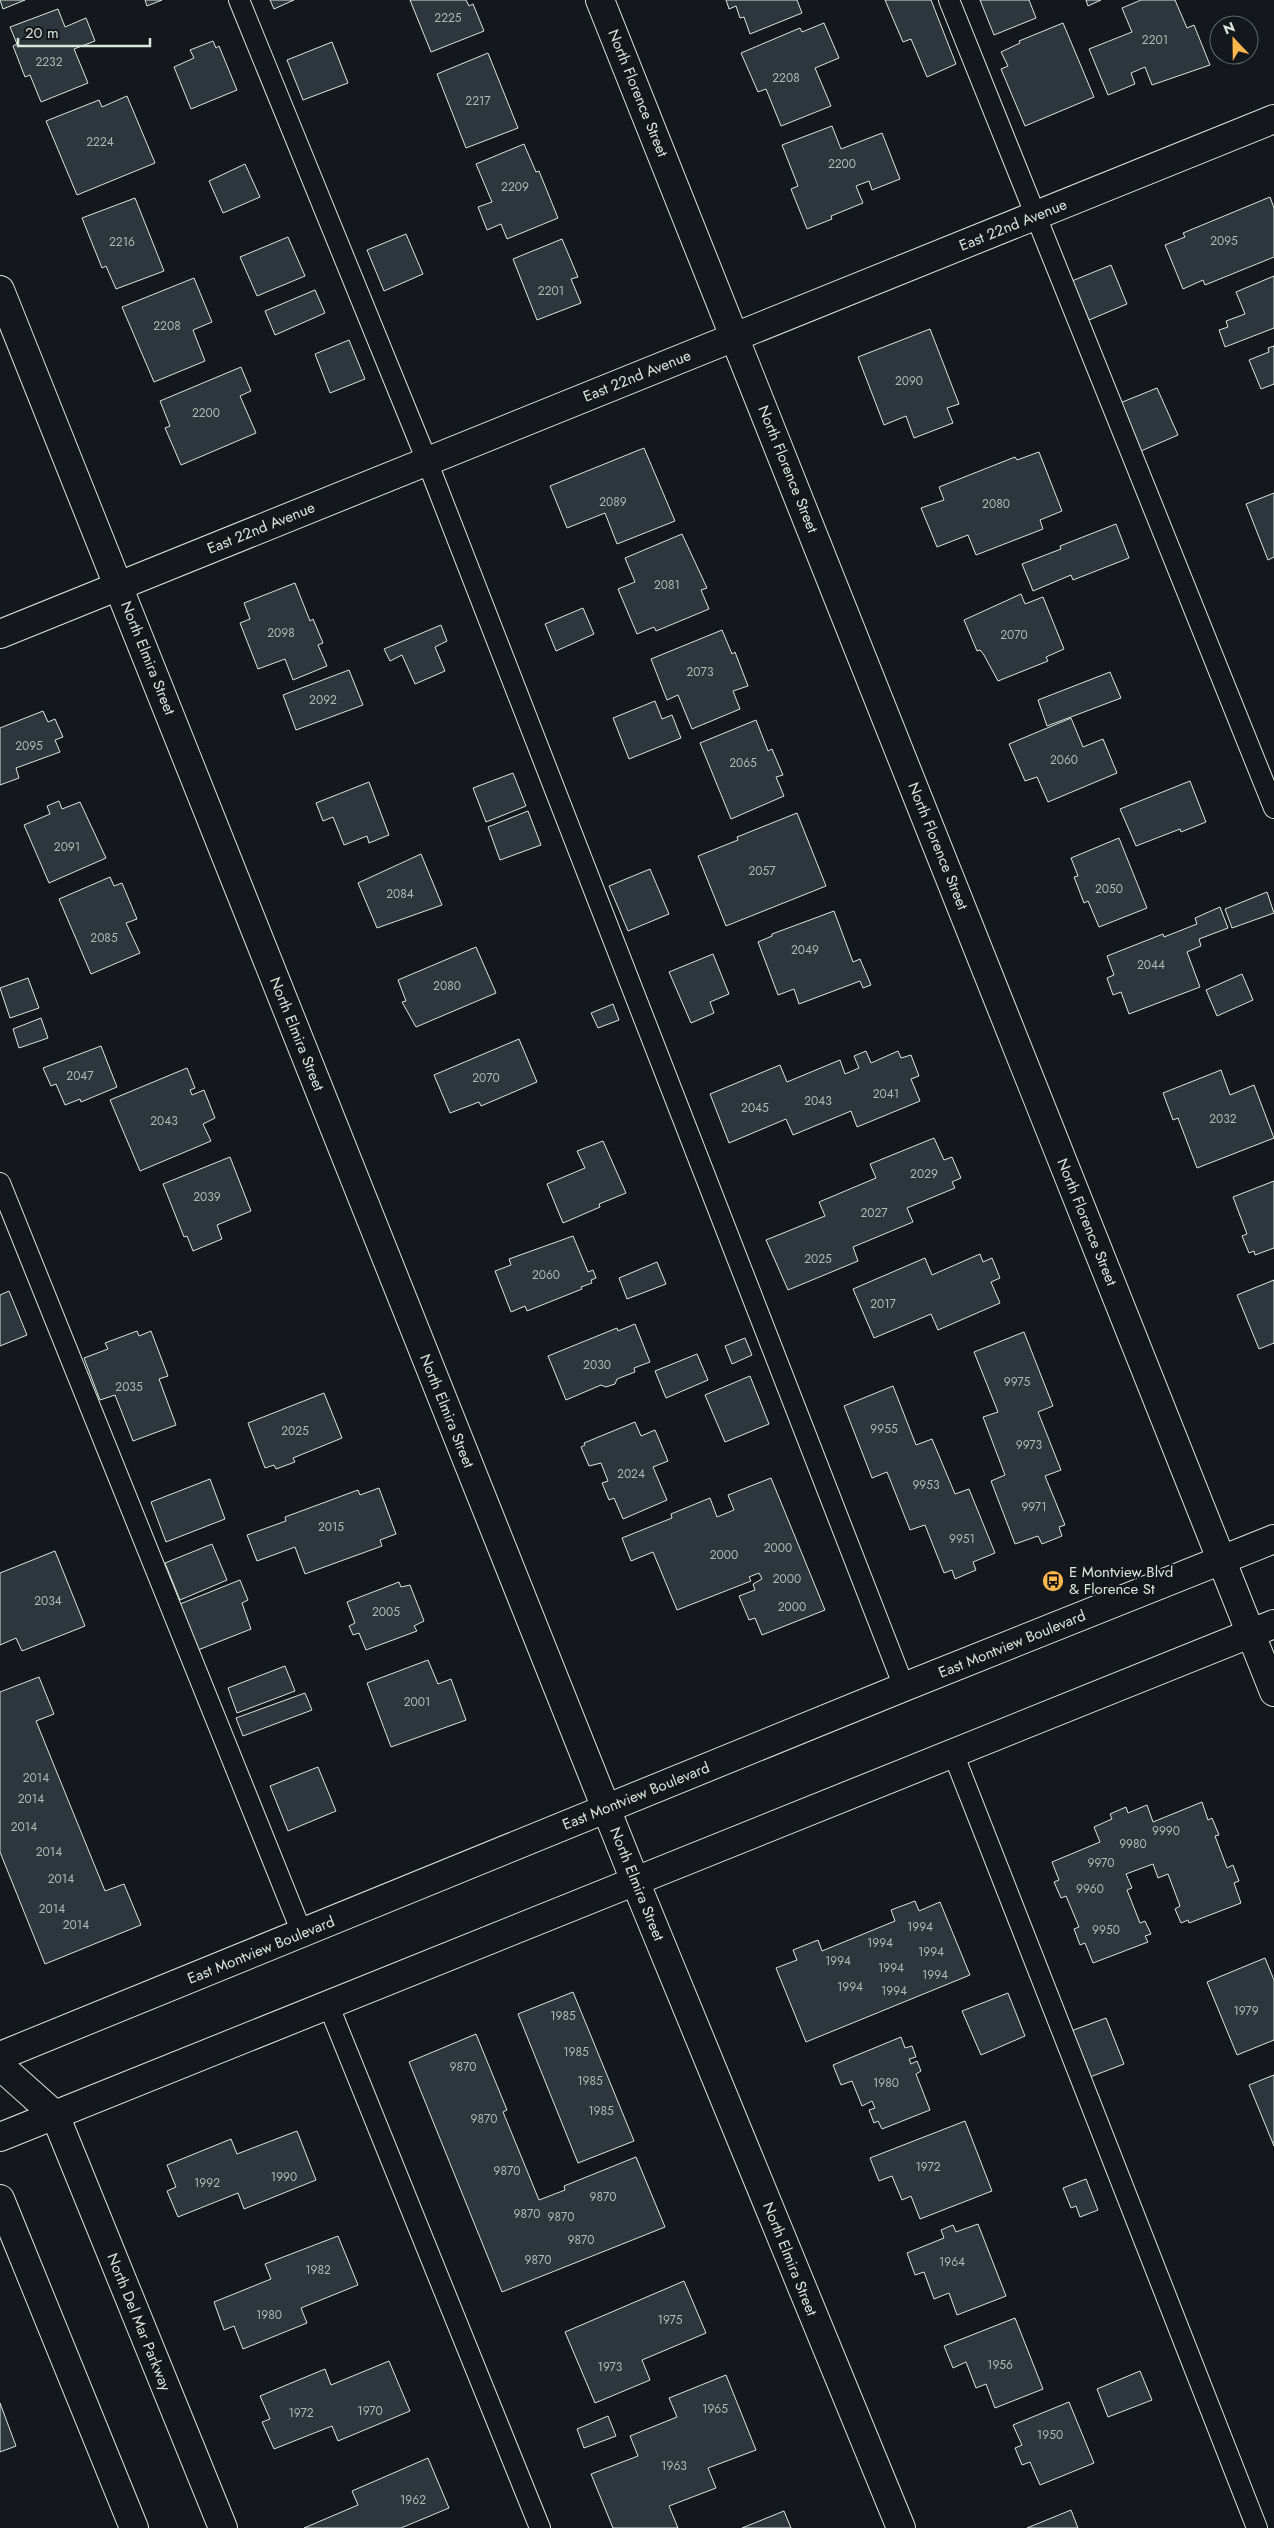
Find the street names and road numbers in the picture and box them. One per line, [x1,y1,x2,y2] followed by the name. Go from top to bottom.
[602,26,674,160] street label: North Florence Street
[956,193,1070,257] street label: East 22nd Avenue
[580,344,694,408] street label: East 22nd Avenue
[752,402,824,536] street label: North Florence Street
[204,496,318,560] street label: East 22nd Avenue
[115,598,181,719] street label: North Elmira Street
[902,779,974,913] street label: North Florence Street
[264,974,330,1095] street label: North Elmira Street
[1051,1155,1123,1289] street label: North Florence Street
[414,1351,480,1472] street label: North Elmira Street
[935,1604,1089,1684] street label: East Montview Boulevard
[559,1756,713,1836] street label: East Montview Boulevard
[604,1824,670,1945] street label: North Elmira Street
[184,1910,338,1990] street label: East Montview Boulevard
[757,2199,823,2320] street label: North Elmira Street
[101,2250,177,2395] street label: North Del Mar Parkway

